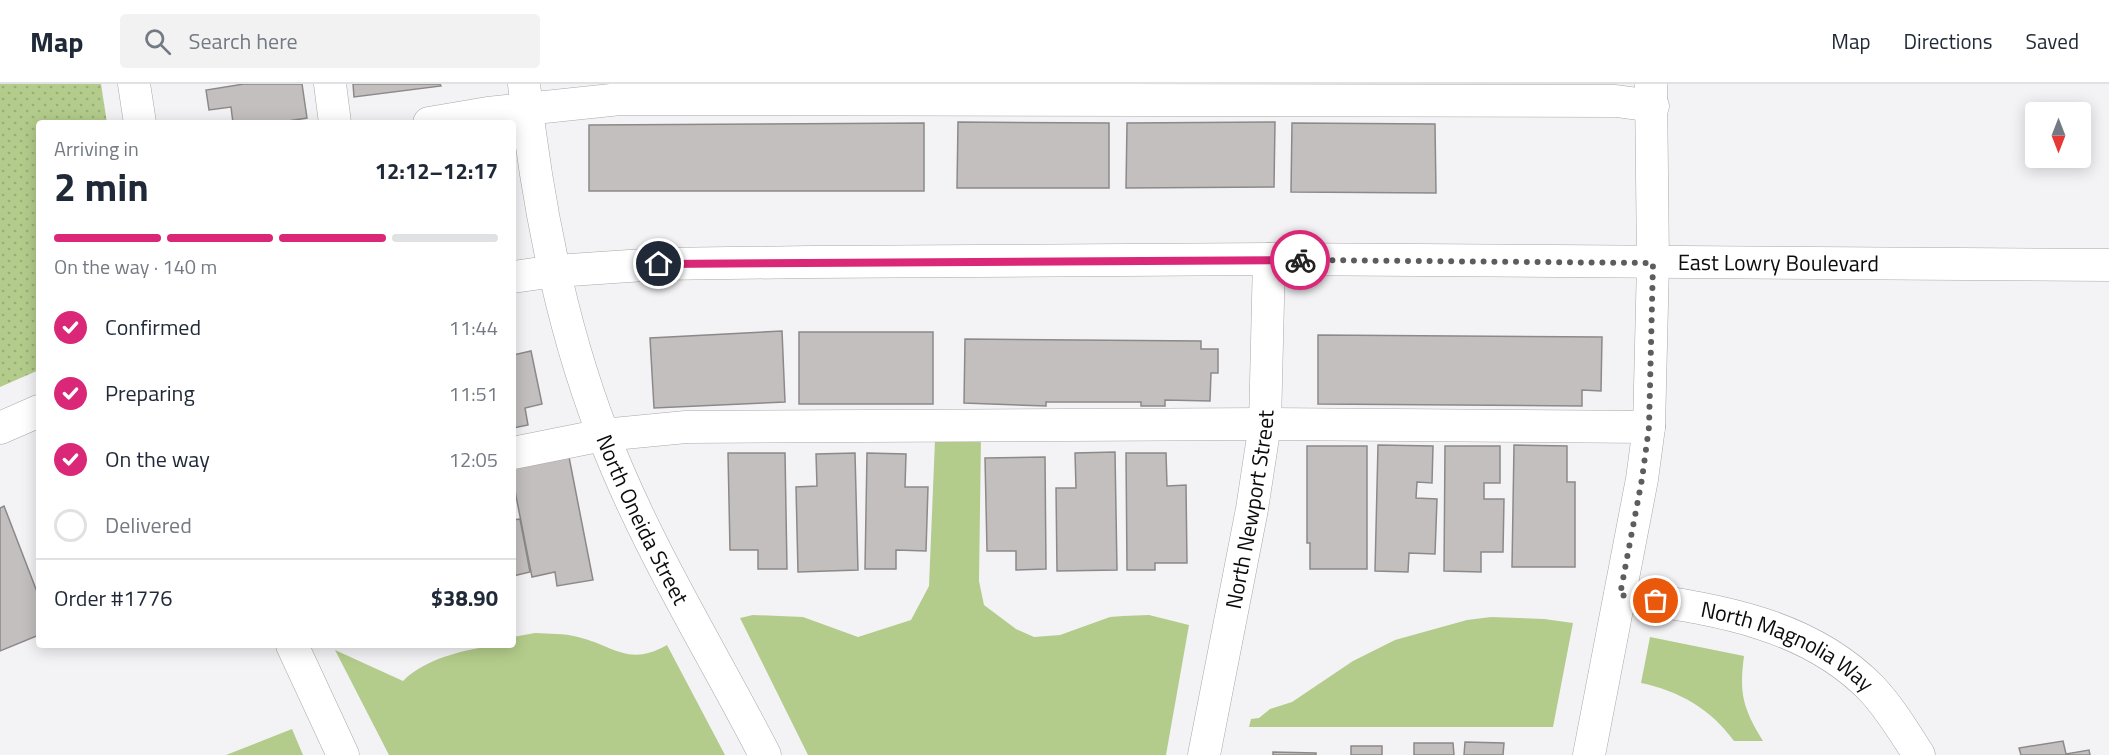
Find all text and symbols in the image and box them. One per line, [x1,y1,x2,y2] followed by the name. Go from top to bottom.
[120,14,540,68] search box
[30,20,84,63] text: Map
[189,24,298,58] text: Search here
[141,25,174,58] icon: search
[1831,25,1871,57] text: Map
[1904,25,1993,57] text: Directions
[2026,25,2079,57] text: Saved
[2025,102,2091,168] north arrow
[2025,102,2091,168] map controls
[54,133,139,164] text: Arriving in
[375,154,498,188] text: 12:12–12:17
[54,157,149,216] text: 2 min
[1270,230,1330,290] courier
[633,238,684,289] pin
[1284,244,1317,277] icon: bike
[1678,245,1879,280] street label: East Lowry Boulevard
[642,247,675,280] icon: home
[54,251,217,282] text: On the way · 140 m
[105,310,201,344] text: Confirmed
[54,311,87,344] icon: check
[449,312,498,343] text: 11:44
[105,376,195,410] text: Preparing
[54,377,87,410] icon: check
[449,378,498,409] text: 11:51
[1216,409,1282,612] street label: North Newport Street
[588,429,698,611] street label: North Oneida Street
[105,442,210,476] text: On the way
[54,443,87,476] icon: check
[449,444,498,475] text: 12:05
[105,508,192,542] text: Delivered
[1630,575,1681,626] pin
[54,581,173,615] text: Order #1776
[431,581,498,615] text: $38.90
[1639,584,1672,617] icon: bag
[1698,592,1882,700] street label: North Magnolia Way

